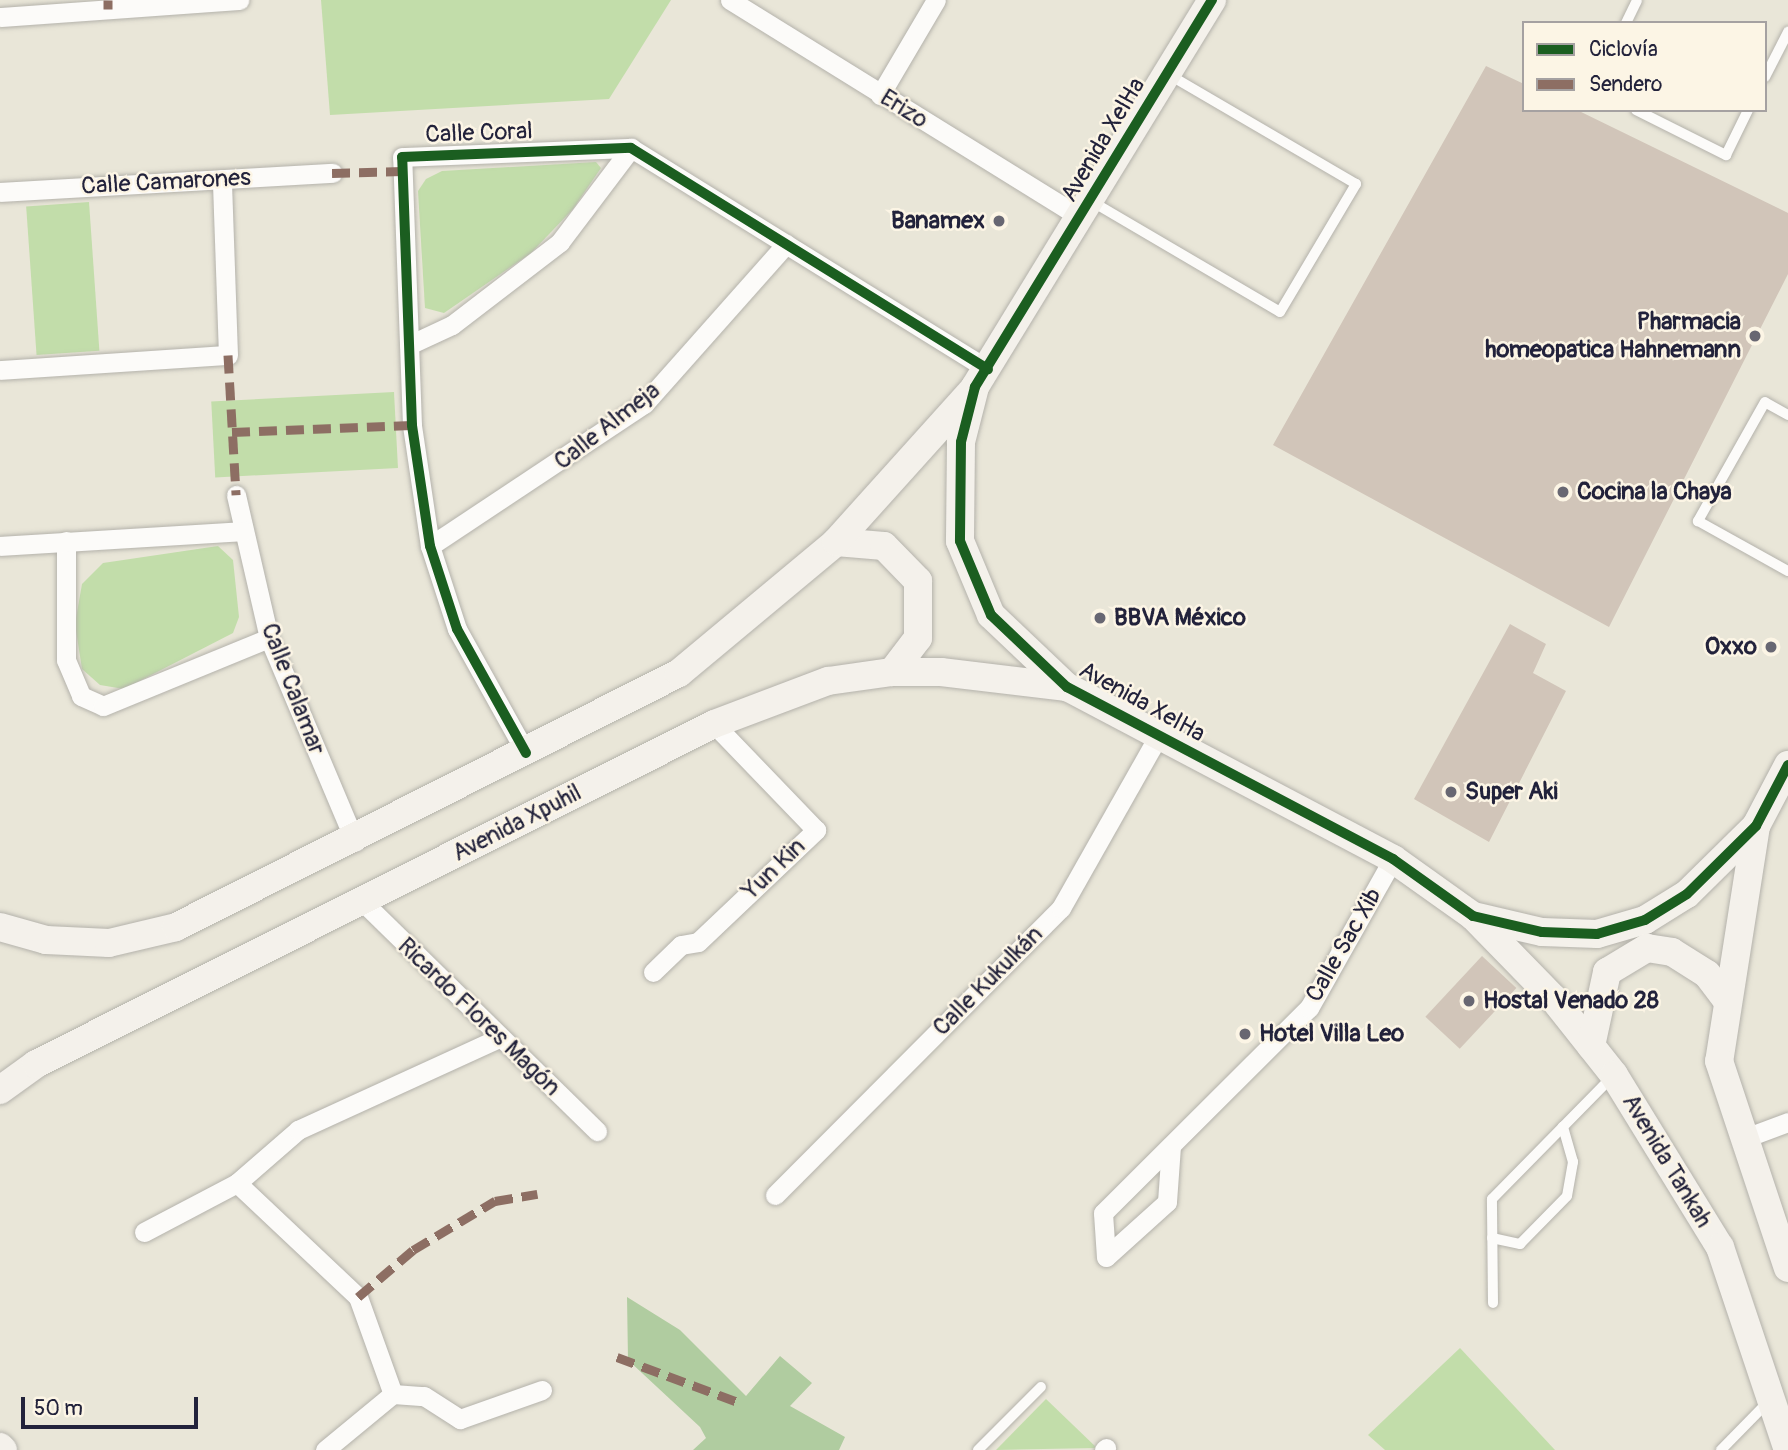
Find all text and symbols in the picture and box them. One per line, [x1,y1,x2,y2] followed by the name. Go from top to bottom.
[1522,21,1767,112] legend
[1589,36,1658,63] text: Ciclovía
[1589,71,1662,98] text: Sendero
[1055,73,1151,207] street label: Avenida XelHa
[875,83,933,135] street label: Erizo
[425,117,533,149] street label: Calle Coral
[80,163,252,201] street label: Calle Camarones
[891,207,985,235] place label: Banamex
[991,213,1007,229] marker: Banamex
[1485,308,1741,364] place label: Pharmacia homeopatica Hahnemann
[1747,328,1763,344] marker: Pharmacia homeopatica Hahnemann
[549,376,665,476] street label: Calle Almeja
[1577,478,1732,506] place label: Cocina la Chaya
[1555,484,1571,500] marker: Cocina la Chaya
[1114,604,1246,632] place label: BBVA México
[1092,610,1108,626] marker: BBVA México
[255,619,331,759] street label: Calle Calamar
[1705,633,1757,661] place label: Oxxo
[1763,639,1779,655] marker: Oxxo
[1074,656,1210,748] street label: Avenida XelHa
[448,778,586,868] street label: Avenida Xpuhil
[1465,778,1558,806] place label: Super Aki
[1443,784,1459,800] marker: Super Aki
[737,832,811,906] street label: Yun Kin
[1300,883,1388,1007] street label: Calle Sac Xib
[927,920,1049,1042] street label: Calle Kukulkán
[392,932,566,1102] street label: Ricardo Flores Magón
[1483,987,1659,1015] place label: Hostal Venado 28
[1461,993,1477,1009] marker: Hostal Venado 28
[1259,1020,1404,1048] place label: Hotel Villa Leo
[1237,1026,1253,1042] marker: Hotel Villa Leo
[1616,1089,1718,1233] street label: Avenida Tankah
[24,1384,201,1428] scale bar
[34,1395,83,1422] text: 50 m

